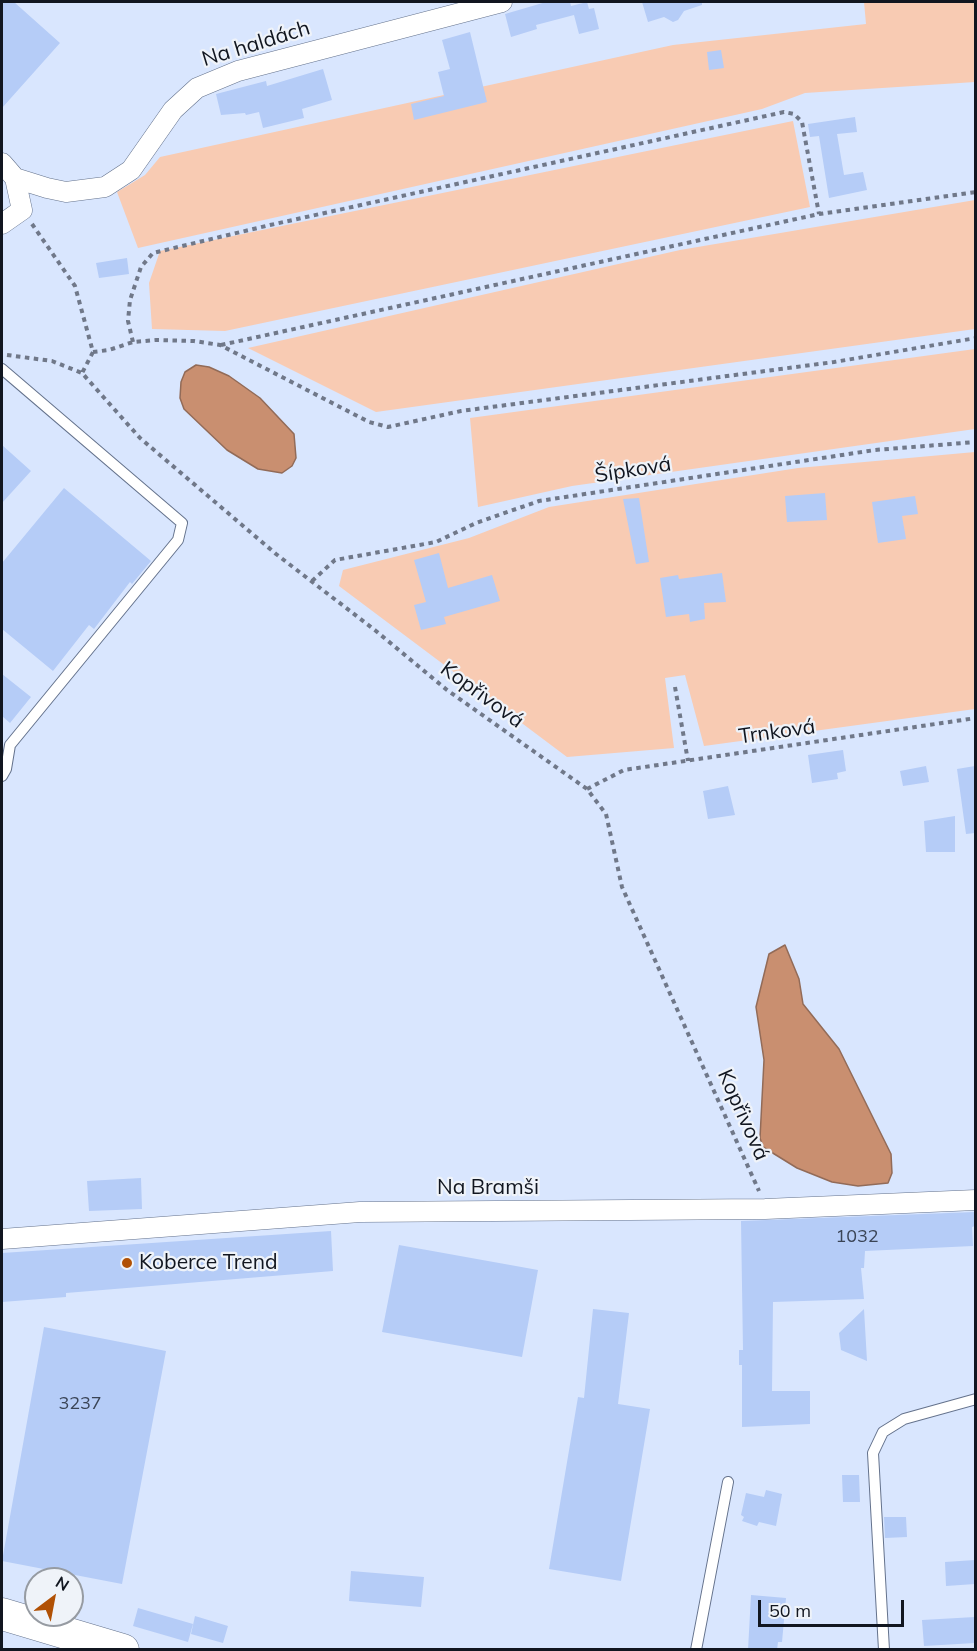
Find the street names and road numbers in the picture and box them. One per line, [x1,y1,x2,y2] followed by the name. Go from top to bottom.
[199,16,313,72] street label: Na haldách
[593,452,673,488] street label: Šípková
[435,656,529,734] street label: Kopřivová
[737,714,817,750] street label: Trnková
[712,1066,774,1164] street label: Kopřivová
[437,1175,539,1201] street label: Na Bramši

